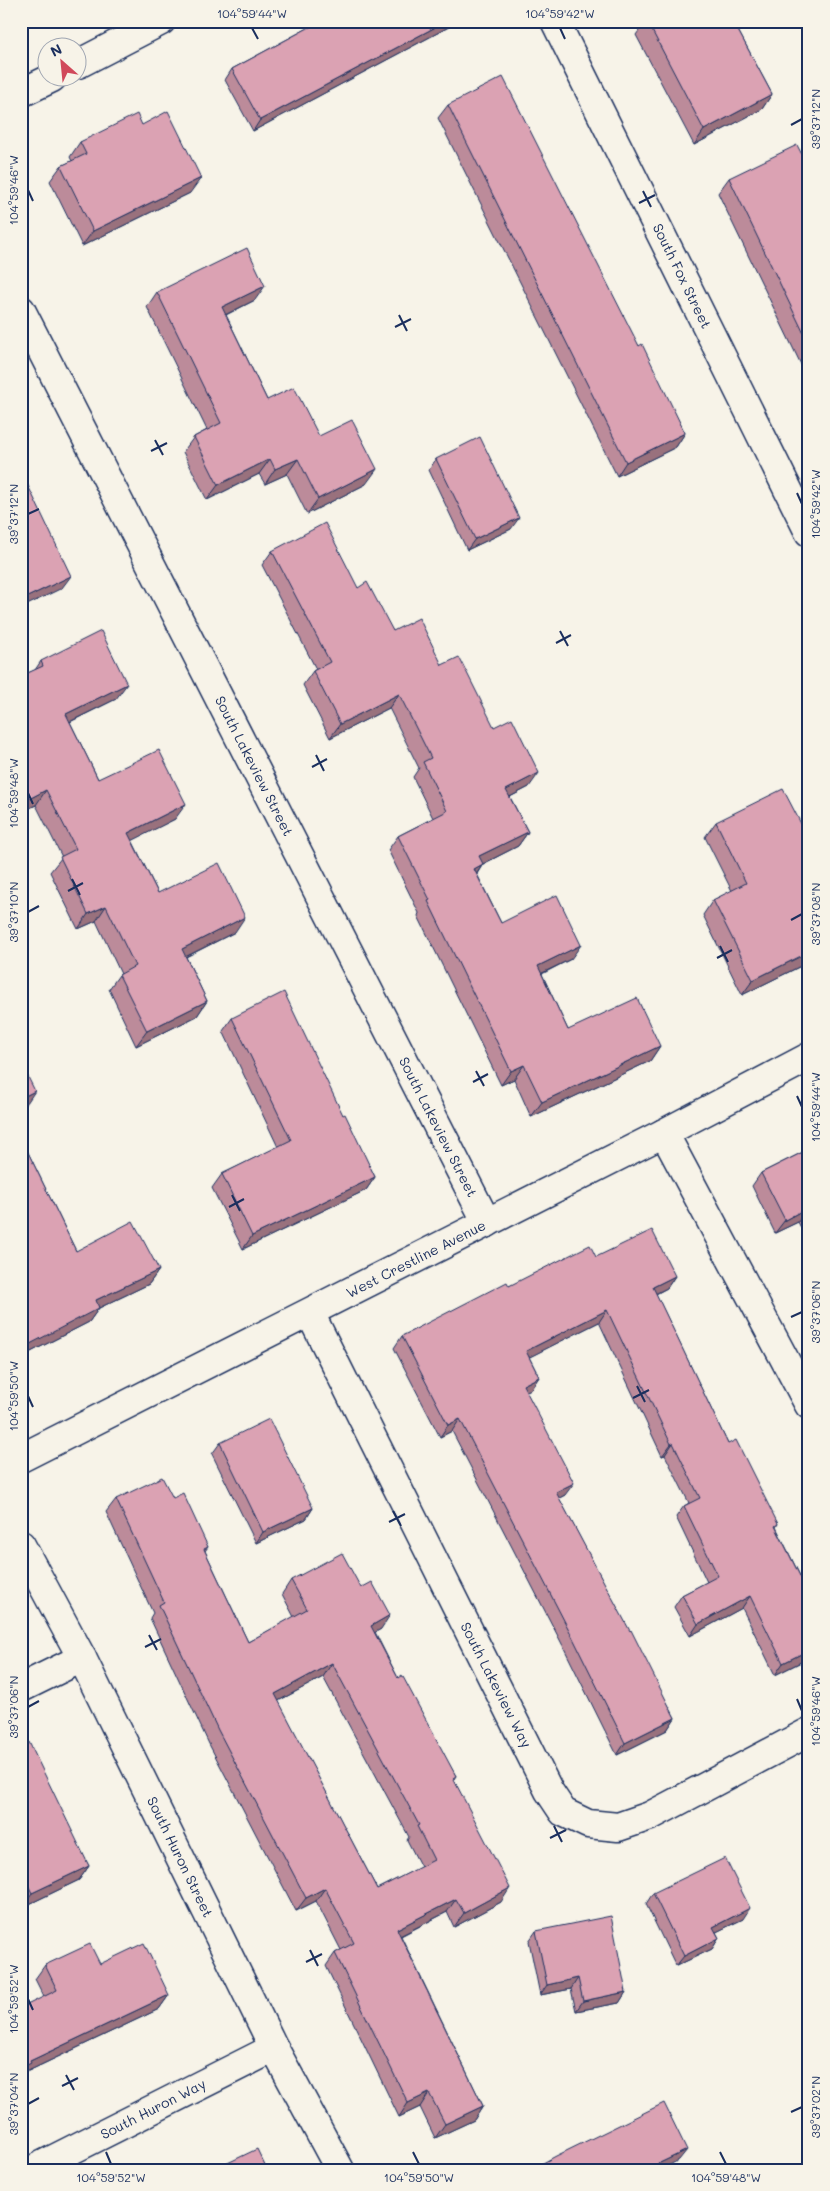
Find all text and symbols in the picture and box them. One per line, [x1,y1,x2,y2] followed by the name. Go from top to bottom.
[217,5,287,21] text: 104°59'44"W
[525,5,595,21] text: 104°59'42"W
[38,38,88,88] north arrow
[47,39,65,61] text: N
[807,89,823,149] text: 39°37'12"N
[5,155,21,225] text: 104°59'46"W
[649,220,716,331] street label: South Fox Street
[807,469,823,539] text: 104°59'42"W
[5,484,21,544] text: 39°37'12"N
[211,692,298,839] street label: South Lakeview Street
[5,758,21,828] text: 104°59'48"W
[5,882,21,942] text: 39°37'10"N
[807,883,823,945] text: 39°37'08"N
[395,1053,482,1200] street label: South Lakeview Street
[807,1072,823,1142] text: 104°59'44"W
[343,1215,489,1302] street label: West Crestline Avenue
[807,1281,823,1343] text: 39°37'06"N
[5,1361,21,1431] text: 104°59'50"W
[457,1619,536,1751] street label: South Lakeview Way
[5,1676,21,1738] text: 39°37'06"N
[807,1676,823,1746] text: 104°59'46"W
[143,1793,218,1920] street label: South Huron Street
[5,1964,21,2034] text: 104°59'52"W
[5,2073,21,2135] text: 39°37'04"N
[97,2074,209,2143] street label: South Huron Way
[807,2076,823,2138] text: 39°37'02"N
[76,2169,146,2185] text: 104°59'52"W
[384,2169,454,2185] text: 104°59'50"W
[691,2169,761,2185] text: 104°59'48"W

